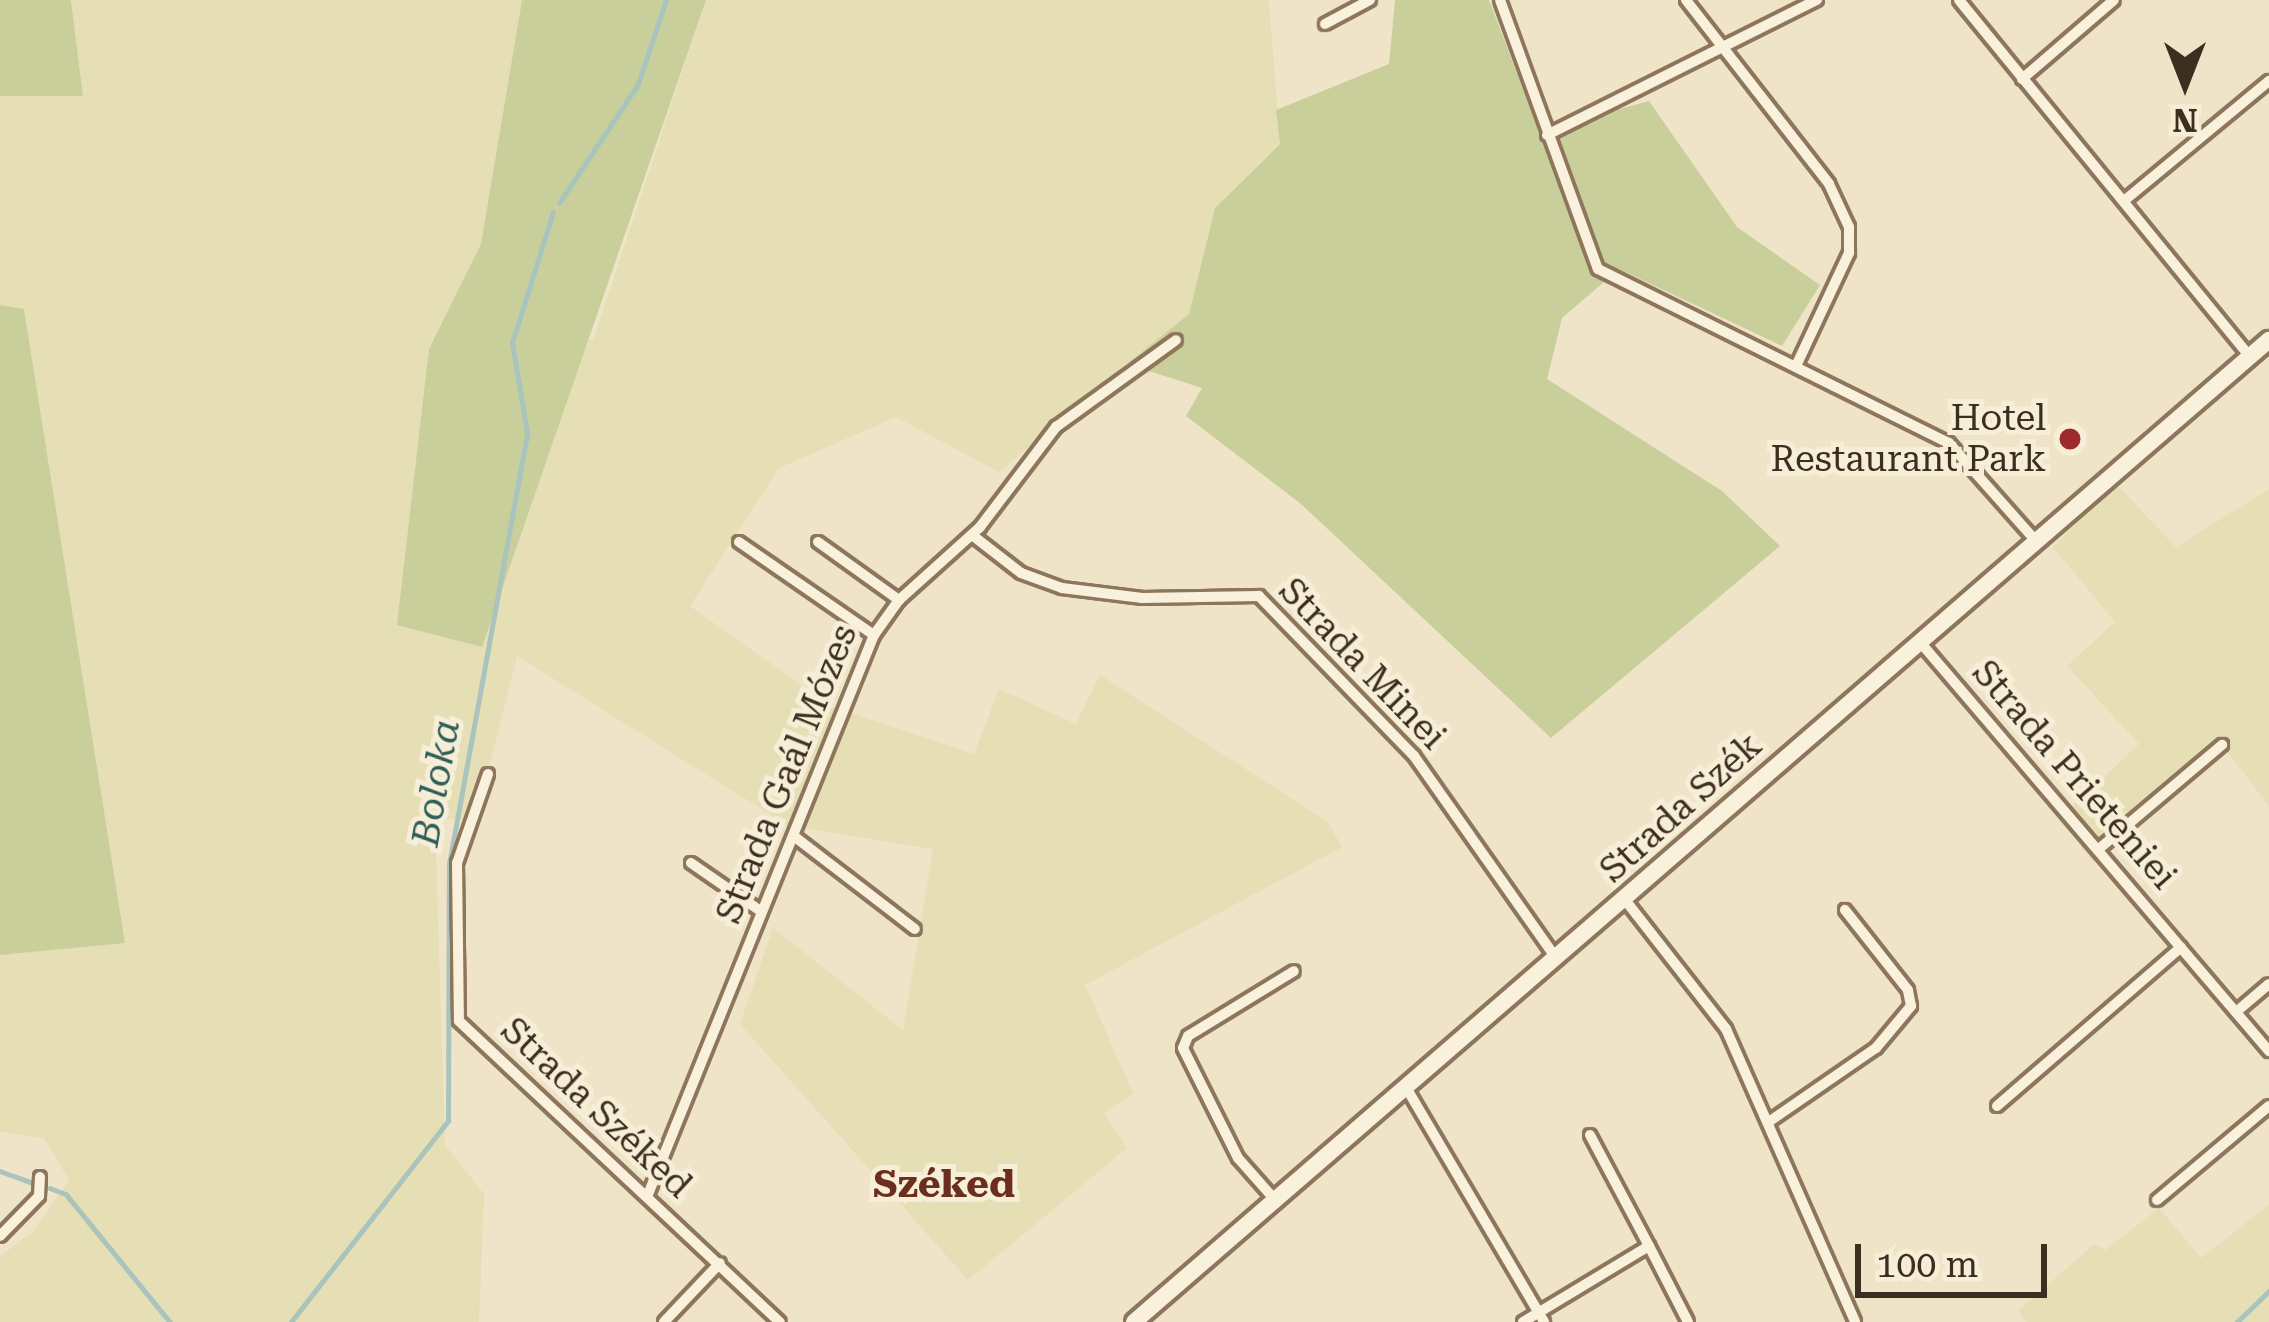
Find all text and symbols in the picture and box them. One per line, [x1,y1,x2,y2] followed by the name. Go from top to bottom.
[2125,24,2245,144] north arrow
[2172,101,2198,140] text: N
[1771,396,2046,481] place label: Hotel Restaurant Park
[2057,426,2083,452] marker: Hotel Restaurant Park
[1270,569,1454,759] street label: Strada Minei
[707,618,867,930] street label: Strada Gaál Mózes
[1963,652,2185,898] street label: Strada Prieteniei
[402,716,470,850] water label: Boloka
[1591,724,1771,892] street label: Strada Szék
[492,1009,700,1207] street label: Strada Széked
[873,1161,1015,1207] district label: Széked
[1861,1220,2053,1294] scale bar
[1876,1244,1978,1286] text: 100 m

